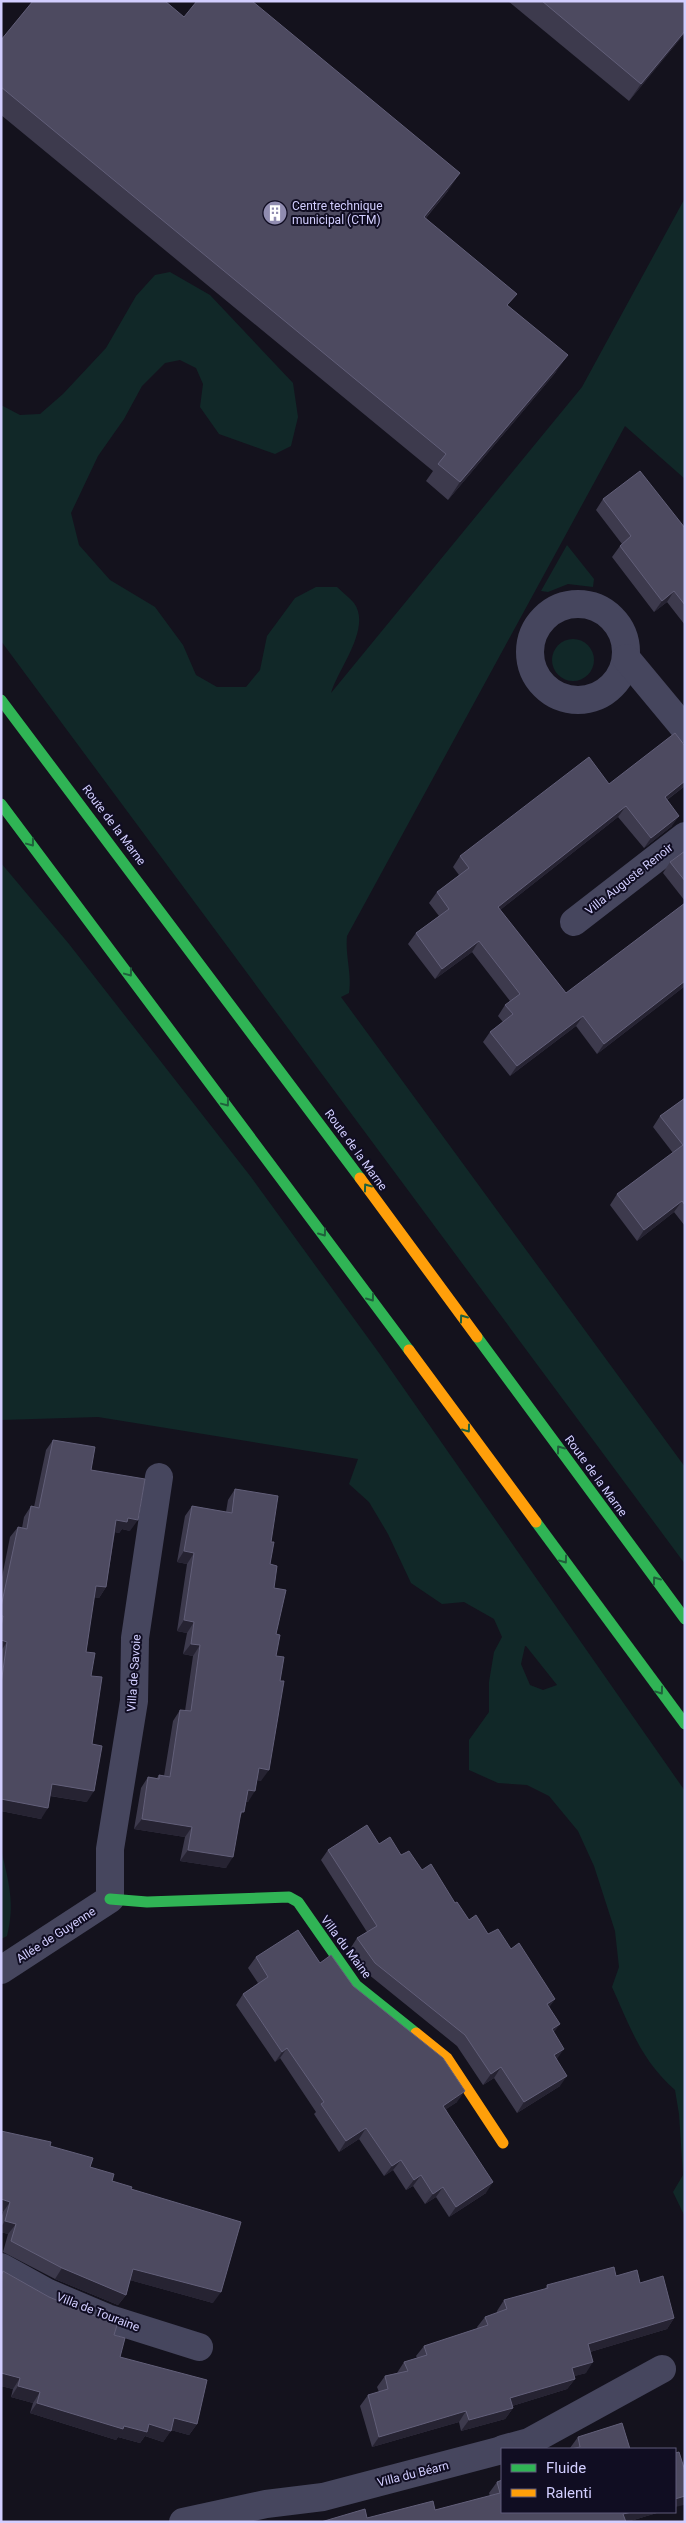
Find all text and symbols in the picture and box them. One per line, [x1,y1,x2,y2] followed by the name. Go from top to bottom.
[292,199,383,227] place label: Centre technique municipal (CTM)
[262,200,288,226] building icon: Centre technique municipal (CTM)
[79,782,149,868] street label: Route de la Marne
[25,837,33,846] one-way arrow
[582,840,676,918] street label: Villa Auguste Renoir
[123,967,131,976] one-way arrow
[221,1097,229,1106] one-way arrow
[322,1107,390,1193] street label: Route de la Marne
[364,1184,373,1193] one-way arrow
[317,1227,326,1237] one-way arrow
[365,1292,374,1302] one-way arrow
[460,1314,469,1324] one-way arrow
[461,1423,470,1433] one-way arrow
[562,1433,630,1519] street label: Route de la Marne
[557,1446,565,1455] one-way arrow
[558,1554,566,1563] one-way arrow
[653,1576,662,1586] one-way arrow
[124,1634,144,1712] street label: Villa de Savoie
[654,1685,663,1694] one-way arrow
[14,1904,98,1966] street label: Allée de Guyenne
[318,1913,374,1981] street label: Villa du Maine
[54,2290,142,2334] street label: Villa de Touraine
[501,2448,676,2513] legend
[376,2458,450,2490] street label: Villa du Béarn
[546,2459,586,2477] text: Fluide
[546,2484,592,2502] text: Ralenti

